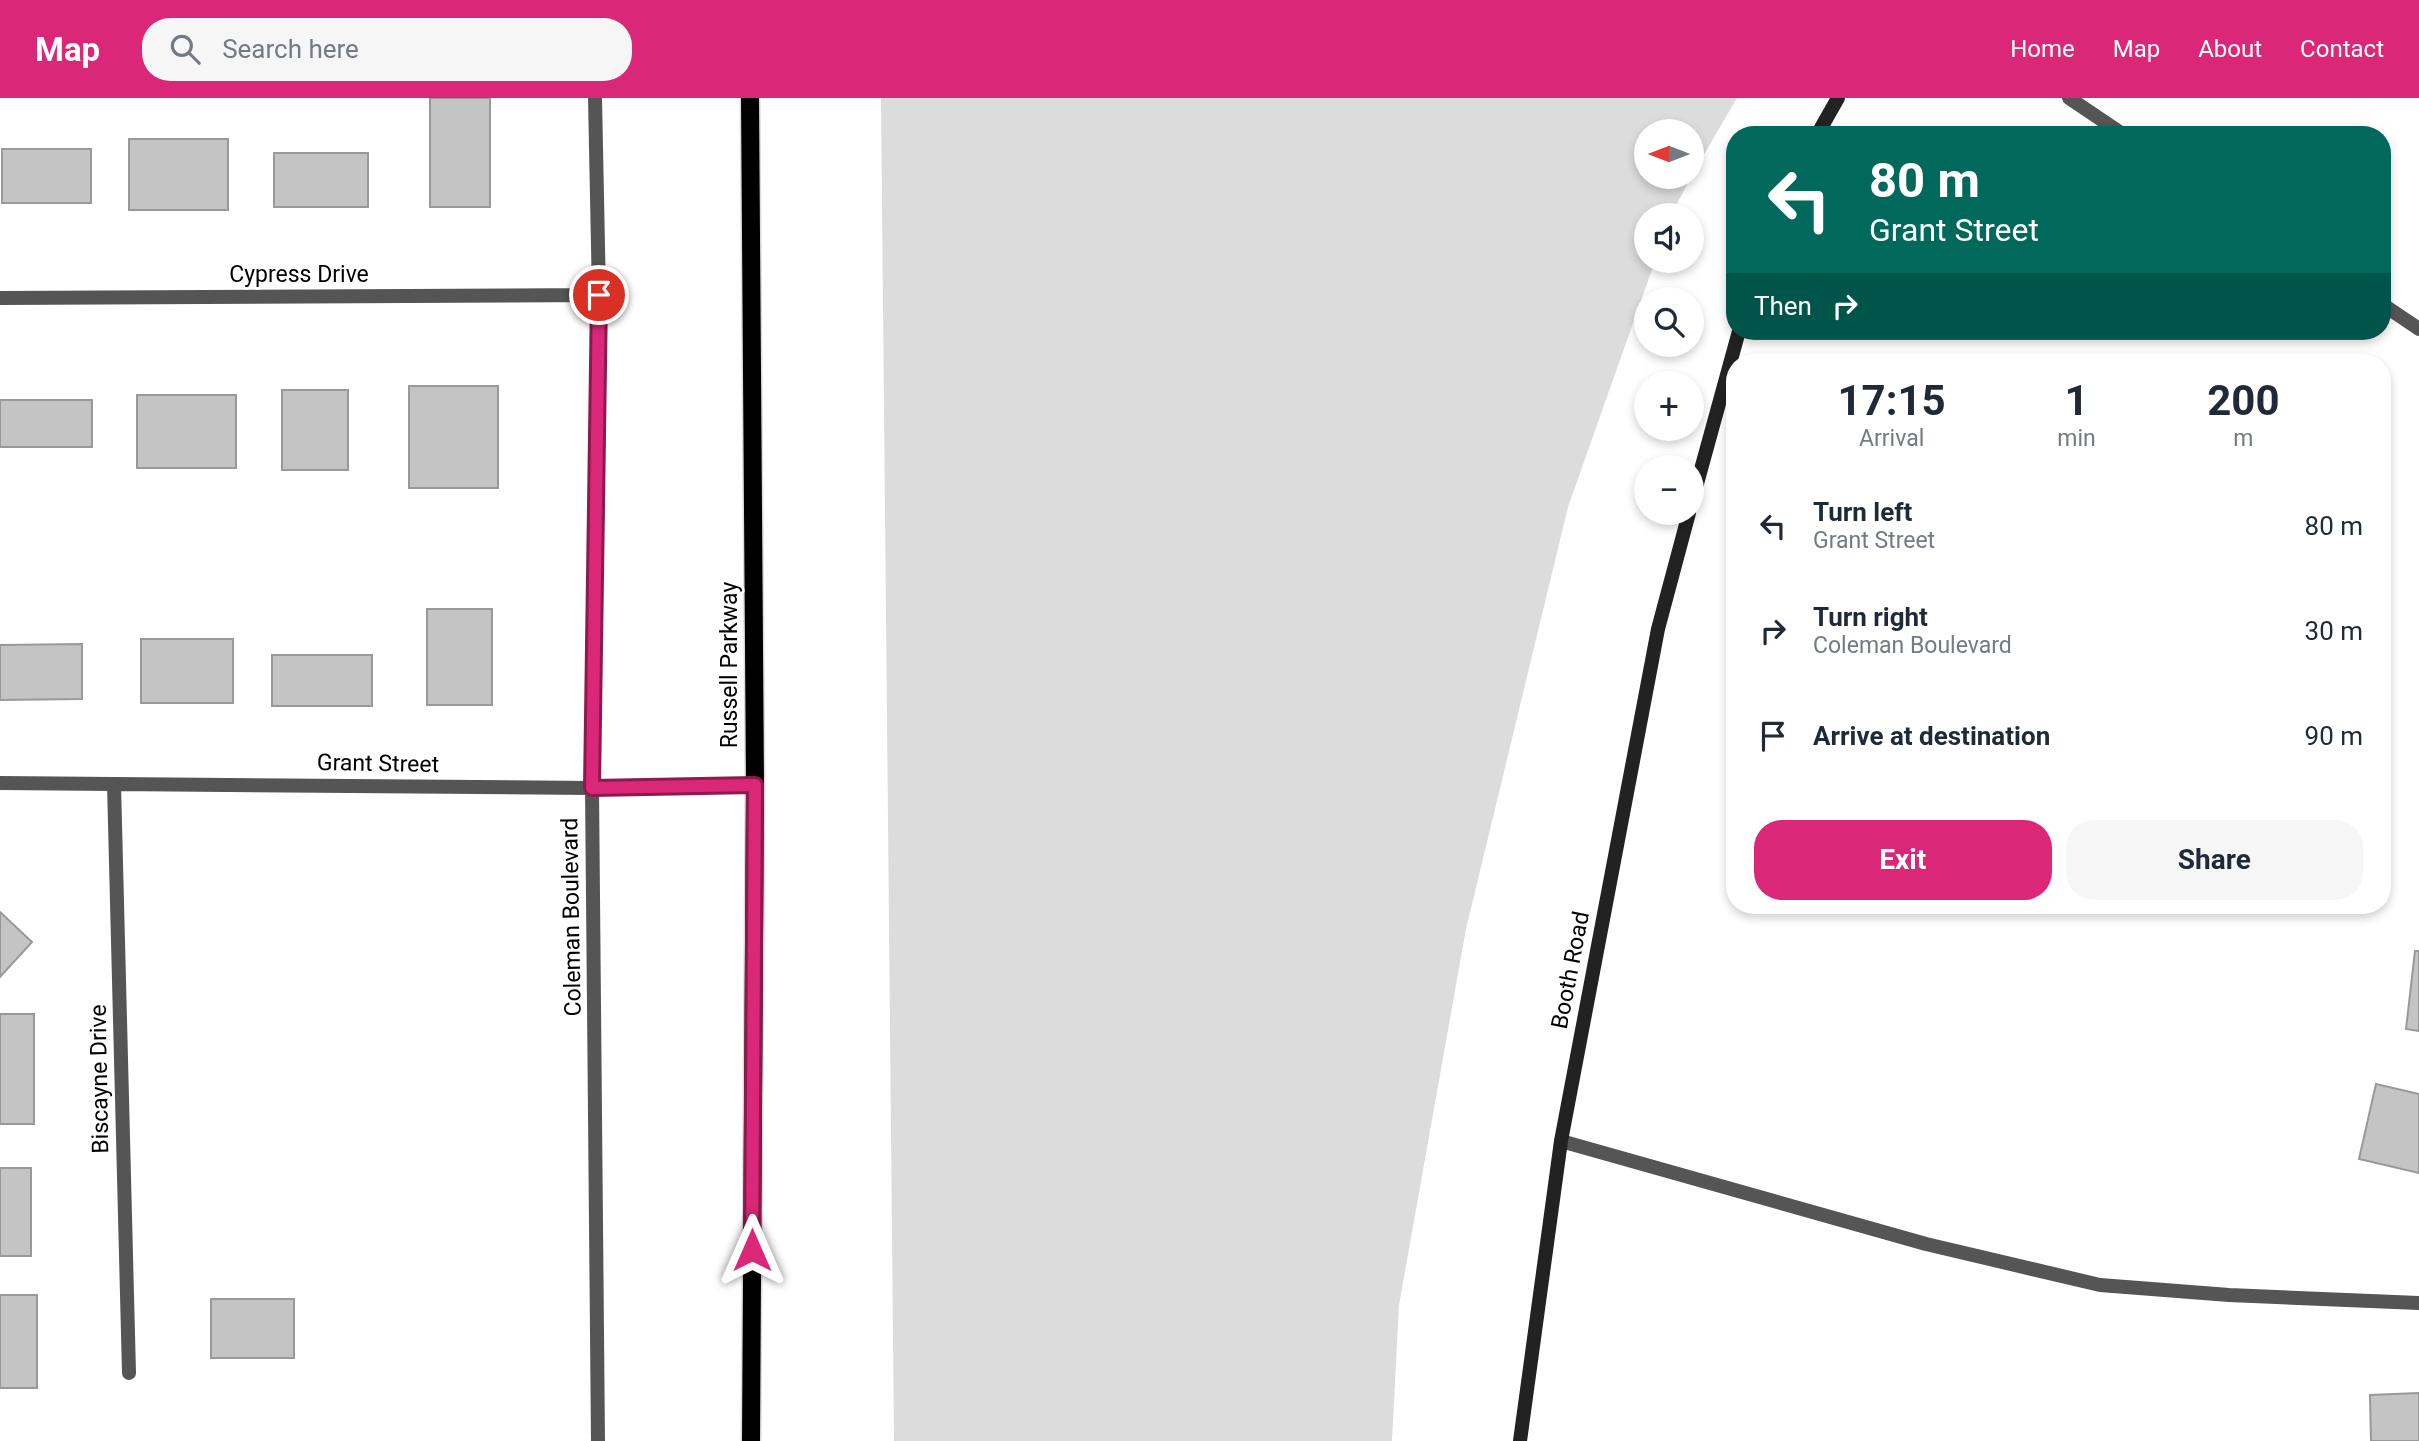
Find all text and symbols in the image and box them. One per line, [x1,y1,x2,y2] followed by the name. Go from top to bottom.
[142,18,632,81] search box
[35,30,100,69] text: Map
[166,30,204,68] icon: search
[222,34,359,64] text: Search here
[2010,35,2075,63] text: Home
[2113,35,2160,63] text: Map
[2198,35,2262,63] text: About
[2300,35,2384,63] text: Contact
[1634,119,1704,189] north arrow
[1634,119,1704,525] map controls
[1869,152,1980,209] text: 80 m
[1754,154,1845,245] icon: left
[1634,203,1704,273] button: sound
[1869,211,2039,249] text: Grant Street
[229,261,369,288] street label: Cypress Drive
[569,265,629,325] pin
[580,276,618,314] icon: arrive
[1634,287,1704,357] button: search
[1826,287,1864,325] icon: right
[1754,291,1812,321] text: Then
[1634,371,1704,441] button: +
[1838,376,1946,425] text: 17:15
[2064,376,2089,425] text: 1
[2207,376,2280,425] text: 200
[1859,425,1924,452] text: Arrival
[2057,425,2096,452] text: min
[2233,425,2253,452] text: m
[1634,455,1704,525] button: −
[1813,497,1912,527] text: Turn left
[1754,507,1792,545] icon: left
[2305,511,2363,541] text: 80 m
[1813,527,1935,554] text: Grant Street
[716,582,743,748] street label: Russell Parkway
[1813,602,1928,632] text: Turn right
[1754,612,1792,650] icon: right
[2305,616,2363,646] text: 30 m
[1813,632,2012,659] text: Coleman Boulevard
[1754,717,1792,755] icon: arrive
[1813,721,2050,751] text: Arrive at destination
[2305,721,2363,751] text: 90 m
[317,749,439,778] street label: Grant Street
[556,817,587,1017] street label: Coleman Boulevard
[1754,820,2052,900] button: Exit
[2066,820,2363,900] button: Share
[1546,909,1595,1031] street label: Booth Road
[85,1004,114,1154] street label: Biscayne Drive
[715,1213,789,1287] position arrow

